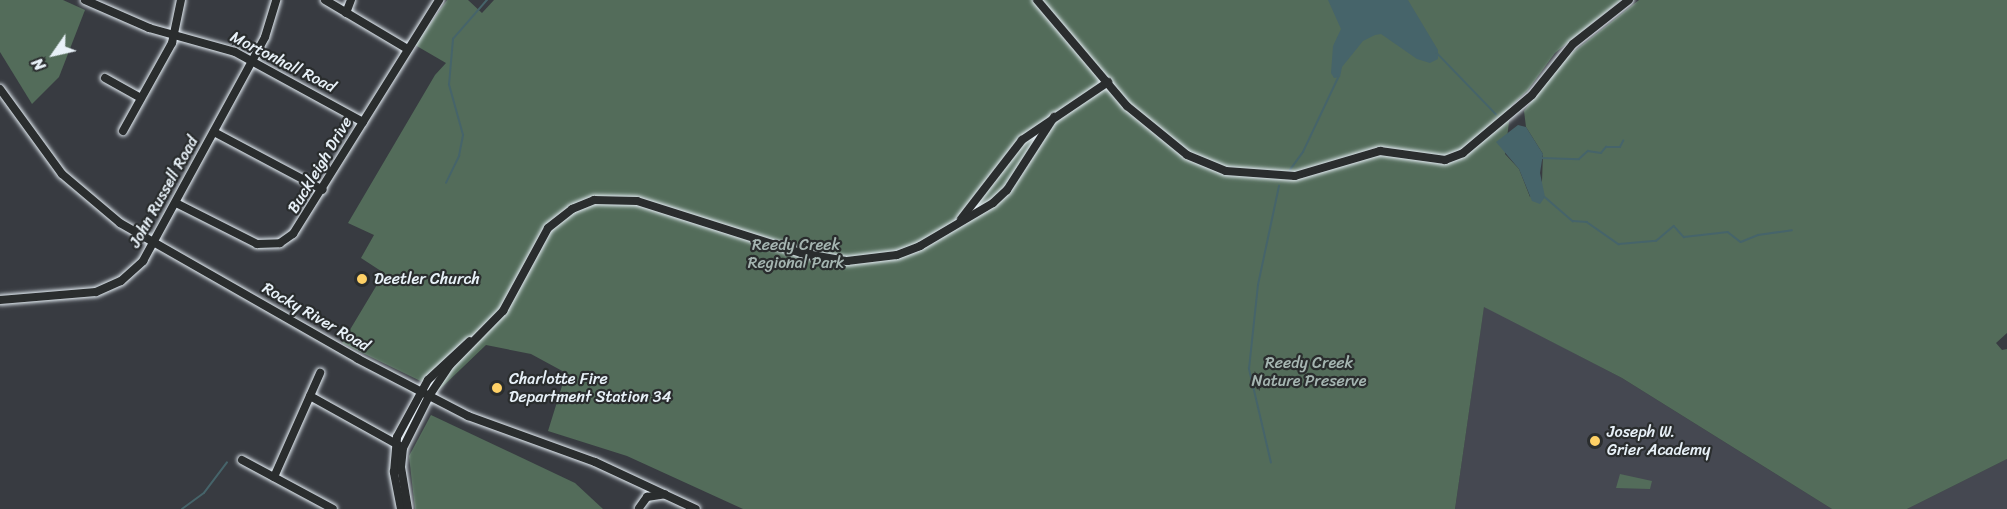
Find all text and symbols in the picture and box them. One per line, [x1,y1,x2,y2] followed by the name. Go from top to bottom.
[24,24,84,84] north arrow
[227,27,339,97] street label: Mortonhall Road
[24,52,54,77] text: N
[284,113,356,217] street label: Buckleigh Drive
[125,132,203,252] street label: John Russell Road
[748,235,844,273] park label: Reedy Creek Regional Park
[374,269,480,289] place label: Deetler Church
[355,272,369,286] marker: Deetler Church
[259,278,373,356] street label: Rocky River Road
[1252,353,1366,391] park label: Reedy Creek Nature Preserve
[509,369,672,407] place label: Charlotte Fire Department Station 34
[490,381,504,395] marker: Charlotte Fire Department Station 34
[1607,422,1711,460] place label: Joseph W. Grier Academy
[1588,434,1602,448] marker: Joseph W. Grier Academy

